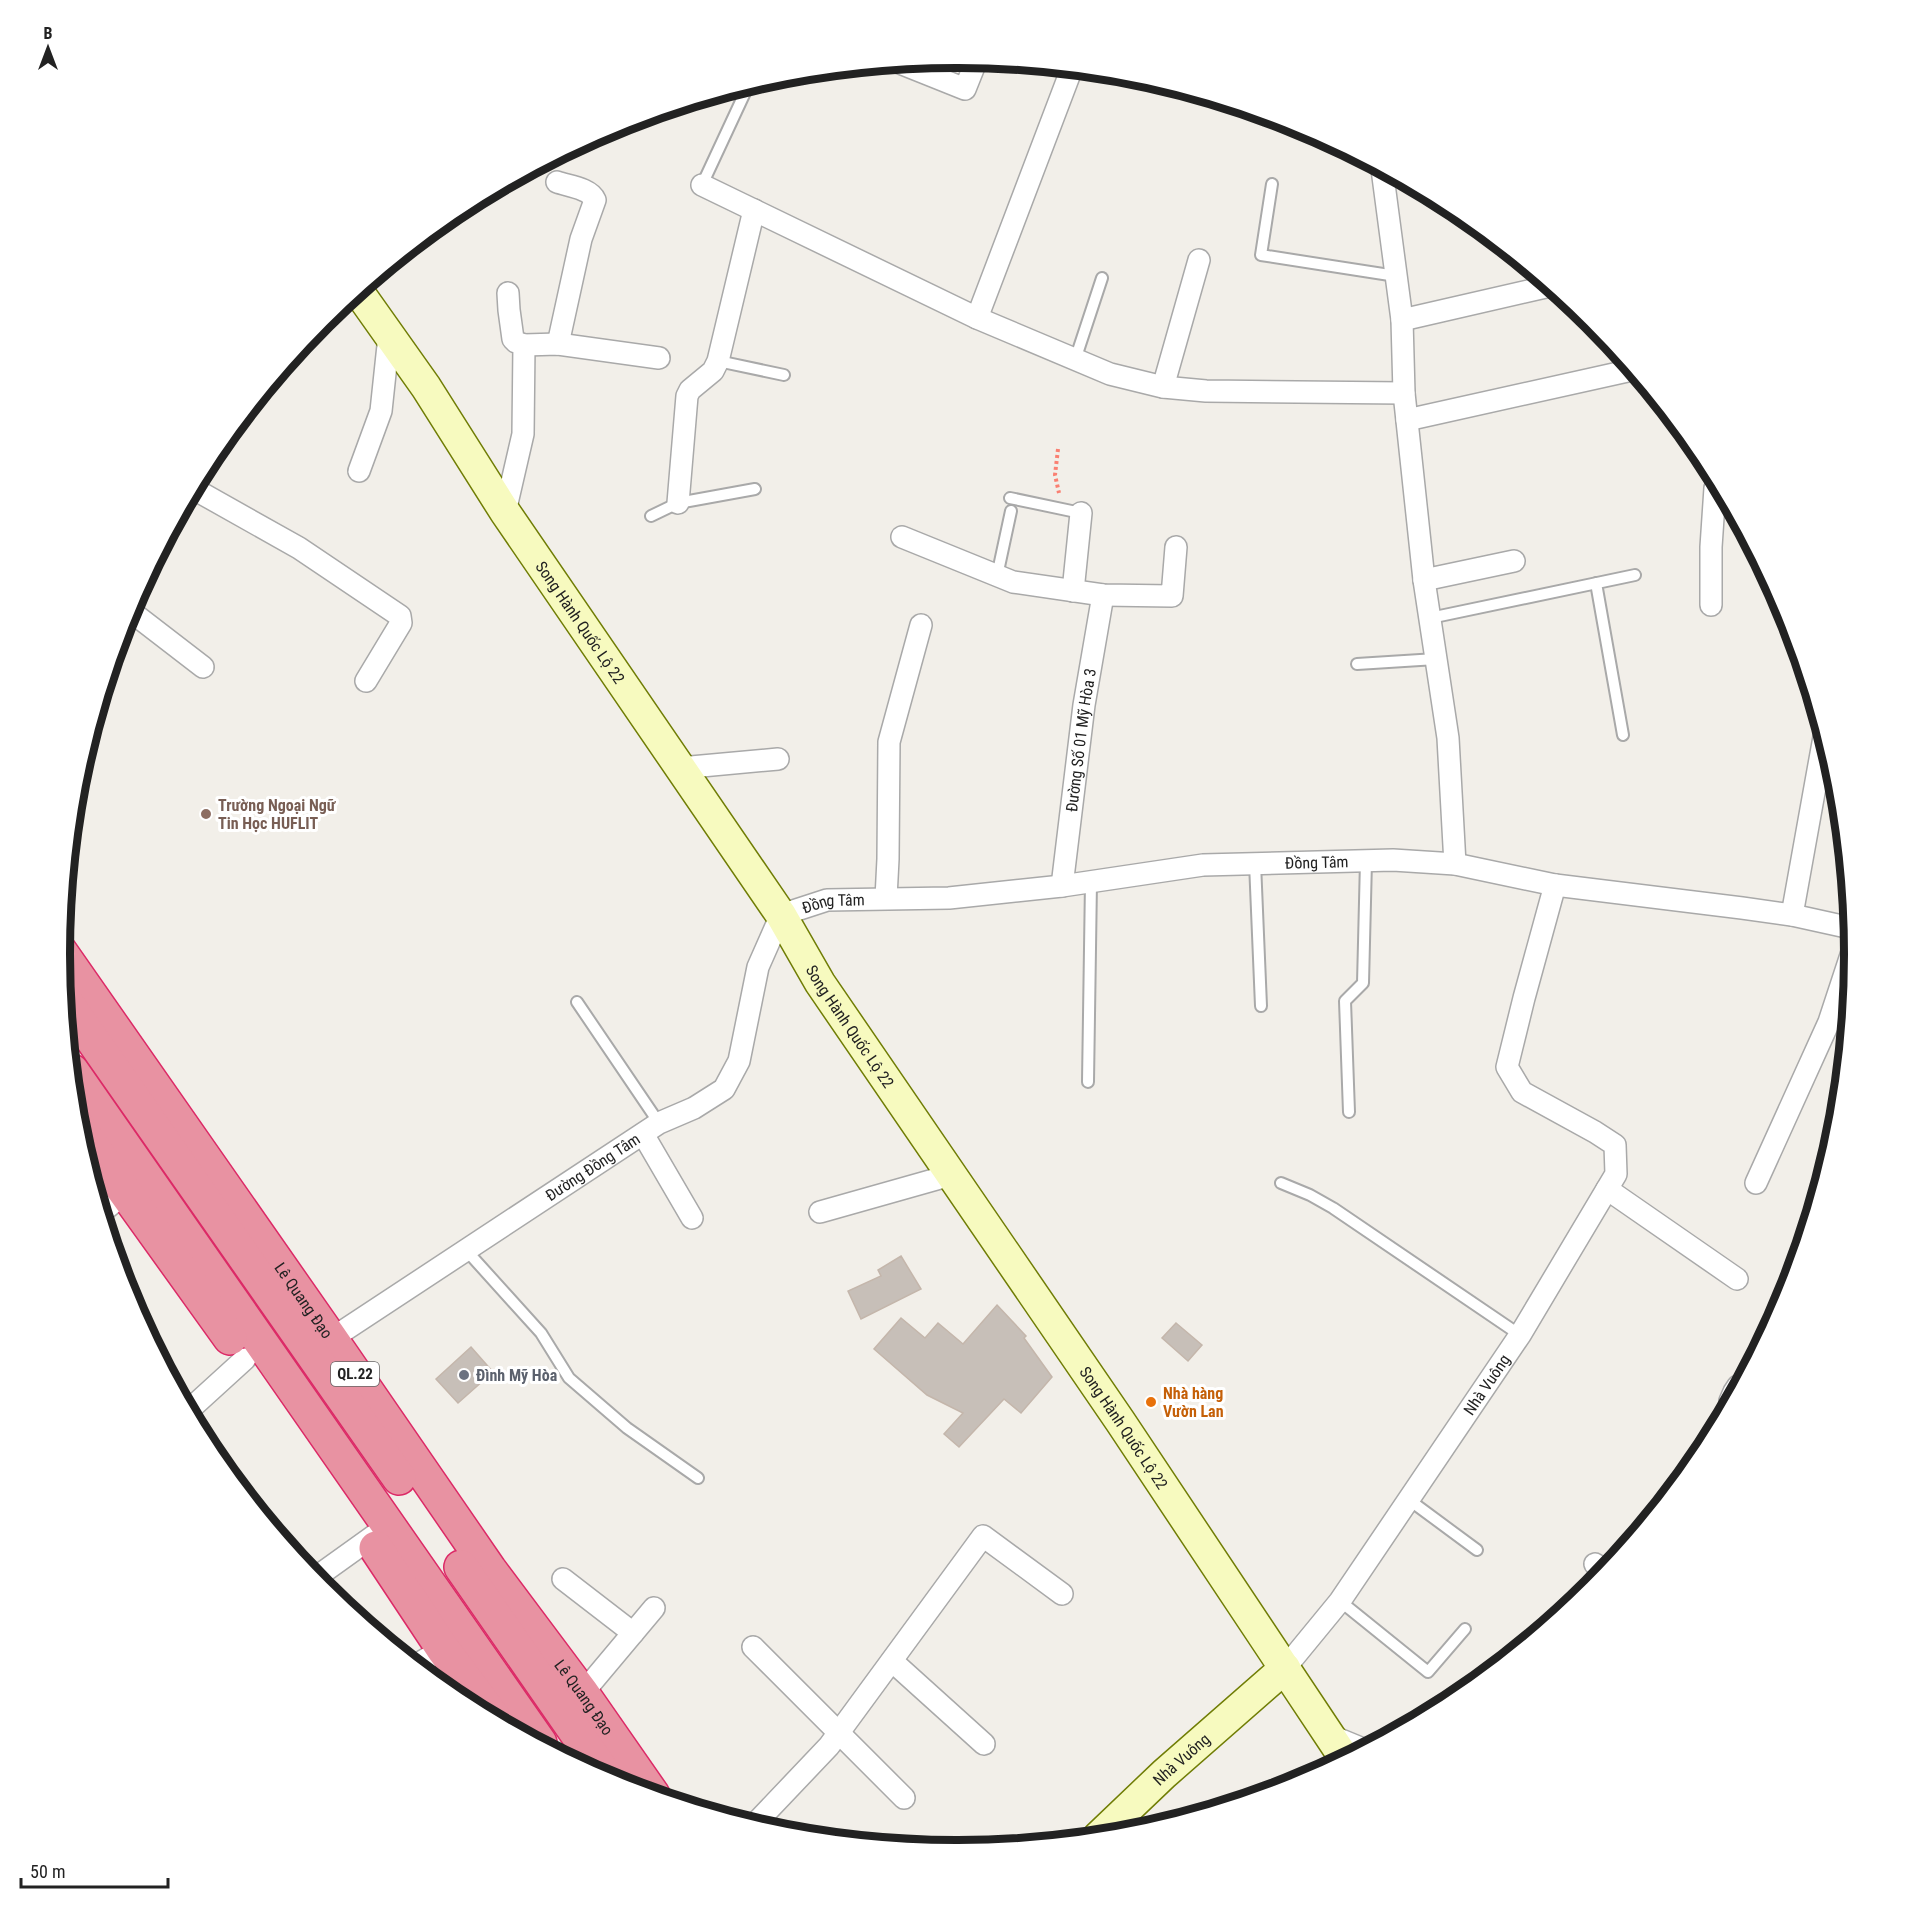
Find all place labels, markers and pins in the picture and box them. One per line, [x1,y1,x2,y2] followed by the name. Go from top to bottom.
[218,796,337,833] place label: Trường Ngoại Ngữ Tin Học HUFLIT
[199,807,213,821] marker: Trường Ngoại Ngữ Tin Học HUFLIT
[476,1366,558,1385] place label: Đình Mỹ Hòa
[457,1368,471,1382] marker: Đình Mỹ Hòa
[1163,1384,1224,1421] place label: Nhà hàng Vườn Lan
[1144,1395,1158,1409] marker: Nhà hàng Vườn Lan

